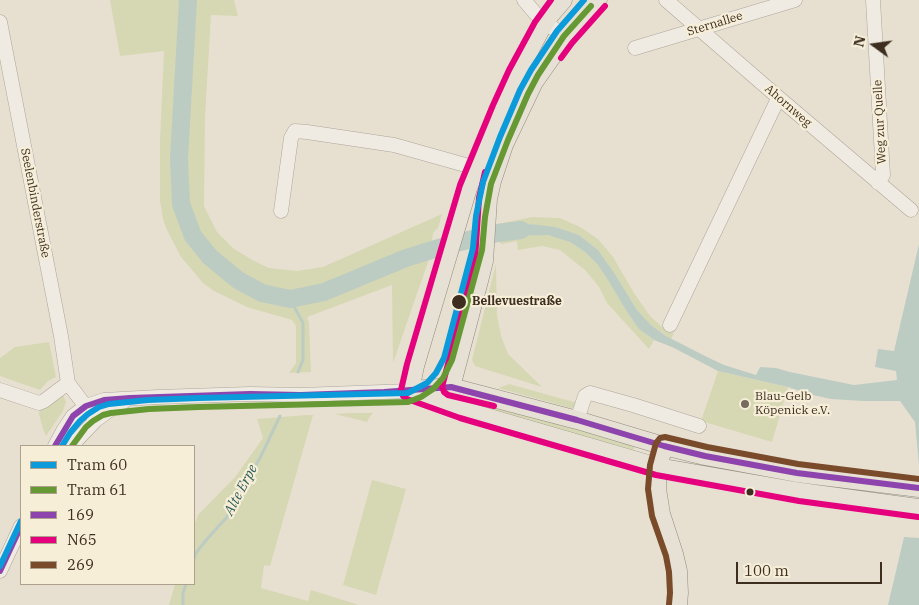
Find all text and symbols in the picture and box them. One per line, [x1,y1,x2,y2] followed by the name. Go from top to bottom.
[685,9,745,39] street label: Sternallee
[849,20,899,70] north arrow
[849,34,870,49] text: N
[871,79,889,165] street label: Weg zur Quelle
[762,82,814,130] street label: Ahornweg
[17,147,53,259] street label: Seelenbinderstraße
[450,293,468,311] marker: Bellevuestraße
[472,295,562,309] place label: Bellevuestraße
[755,390,830,418] place label: Blau-Gelb Köpenick e.V.
[739,398,751,410] marker: Blau-Gelb Köpenick e.V.
[20,445,195,585] legend
[67,455,127,474] text: Tram 60
[221,462,261,518] water label: Alte Erpe
[67,480,127,499] text: Tram 61
[745,487,755,497] unlabelled marker
[67,505,94,524] text: 169
[67,530,97,549] text: N65
[739,552,885,584] scale bar
[67,555,94,574] text: 269
[744,561,789,580] text: 100 m

